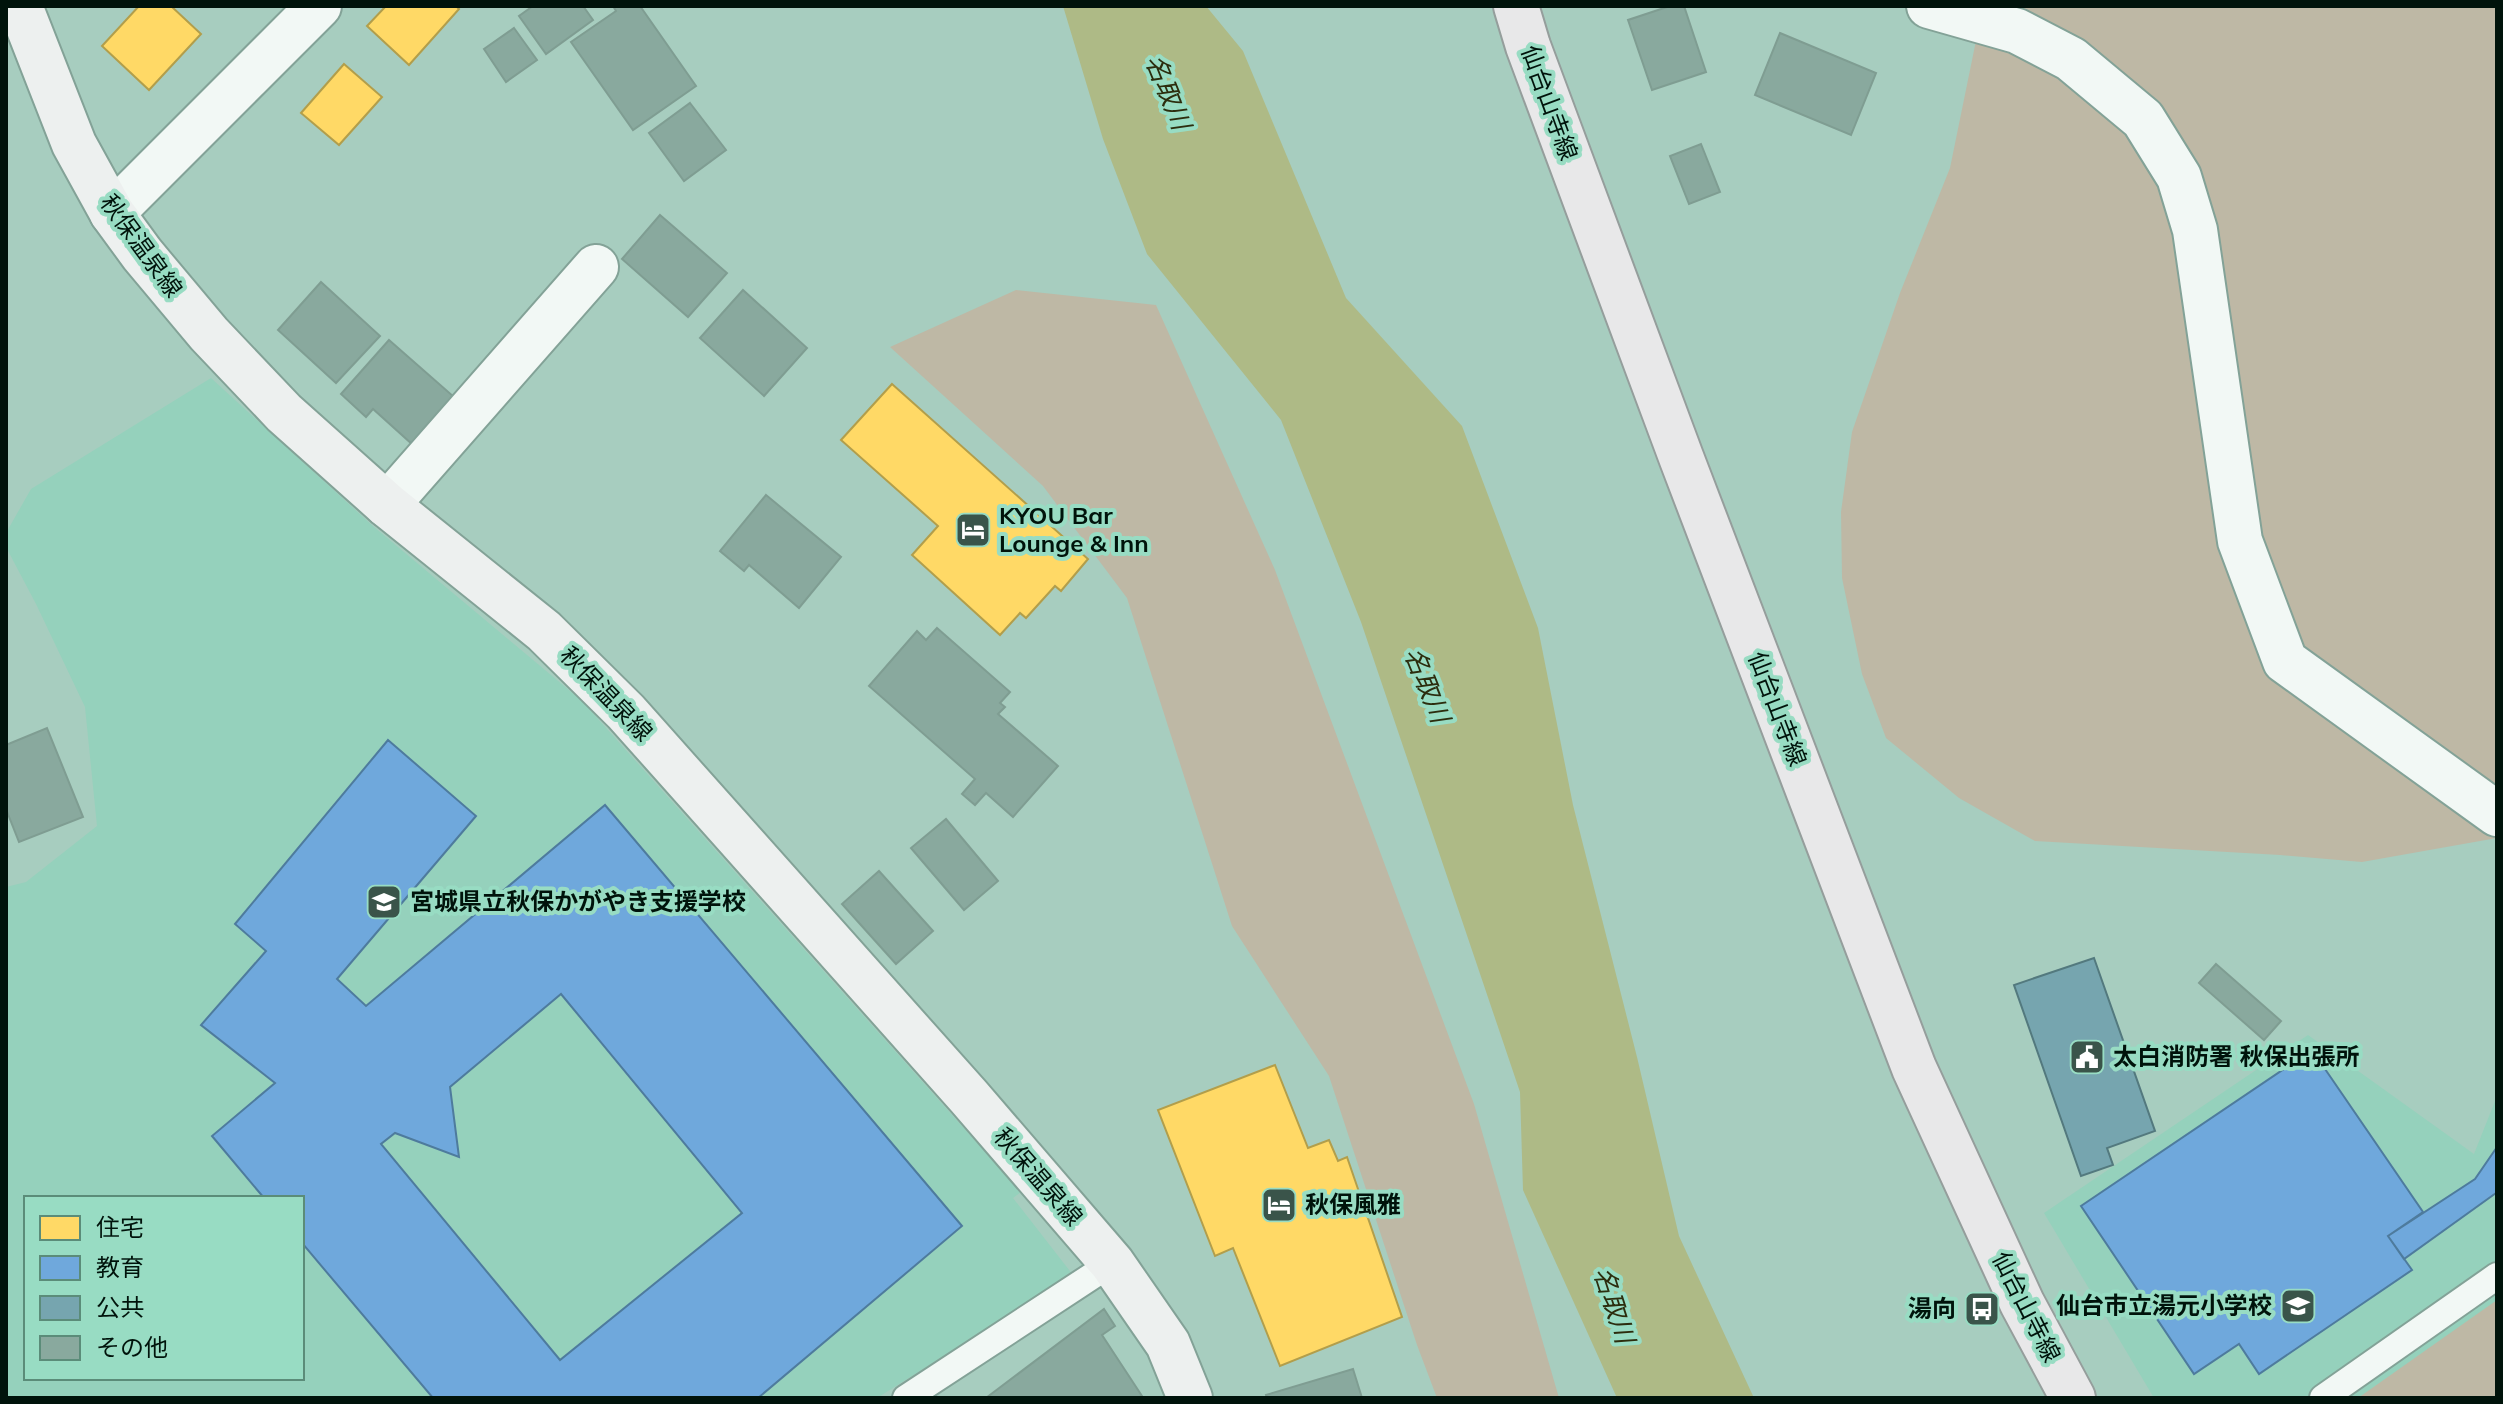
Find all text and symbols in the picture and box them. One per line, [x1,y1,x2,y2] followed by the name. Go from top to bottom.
[1515,41,1585,164] street label: 仙台山寺線
[1139,49,1199,137] water label: 名取川
[94,188,189,303] street label: 秋保温泉線
[999,500,1149,558] place label: KYOU Bar Lounge & Inn
[954,511,992,549] hotel icon: KYOU Bar Lounge & Inn
[554,640,659,747] street label: 秋保温泉線
[1398,642,1458,730] water label: 名取川
[1742,647,1813,770] street label: 仙台山寺線
[365,883,403,921] school or university icon: 宮城県立秋保かがやき支援学校
[410,886,746,916] place label: 宮城県立秋保かがやき支援学校
[2068,1038,2106,1076] public building icon: 太白消防署 秋保出張所
[2113,1041,2360,1071] place label: 太白消防署 秋保出張所
[988,1121,1089,1231] street label: 秋保温泉線
[1260,1186,1298,1224] hotel icon: 秋保風雅
[1305,1189,1401,1219] place label: 秋保風雅
[24,1196,304,1380] legend
[96,1212,144,1242] text: 住宅
[1986,1246,2067,1367] street label: 仙台山寺線
[96,1252,144,1282] text: 教育
[1587,1263,1643,1350] water label: 名取川
[2279,1287,2317,1325] school or university icon: 仙台市立湯元小学校
[1963,1290,2001,1328] bus stop icon: 湯向
[2056,1290,2272,1320] place label: 仙台市立湯元小学校
[96,1292,144,1322] text: 公共
[1908,1293,1956,1323] place label: 湯向
[96,1332,168,1362] text: その他

